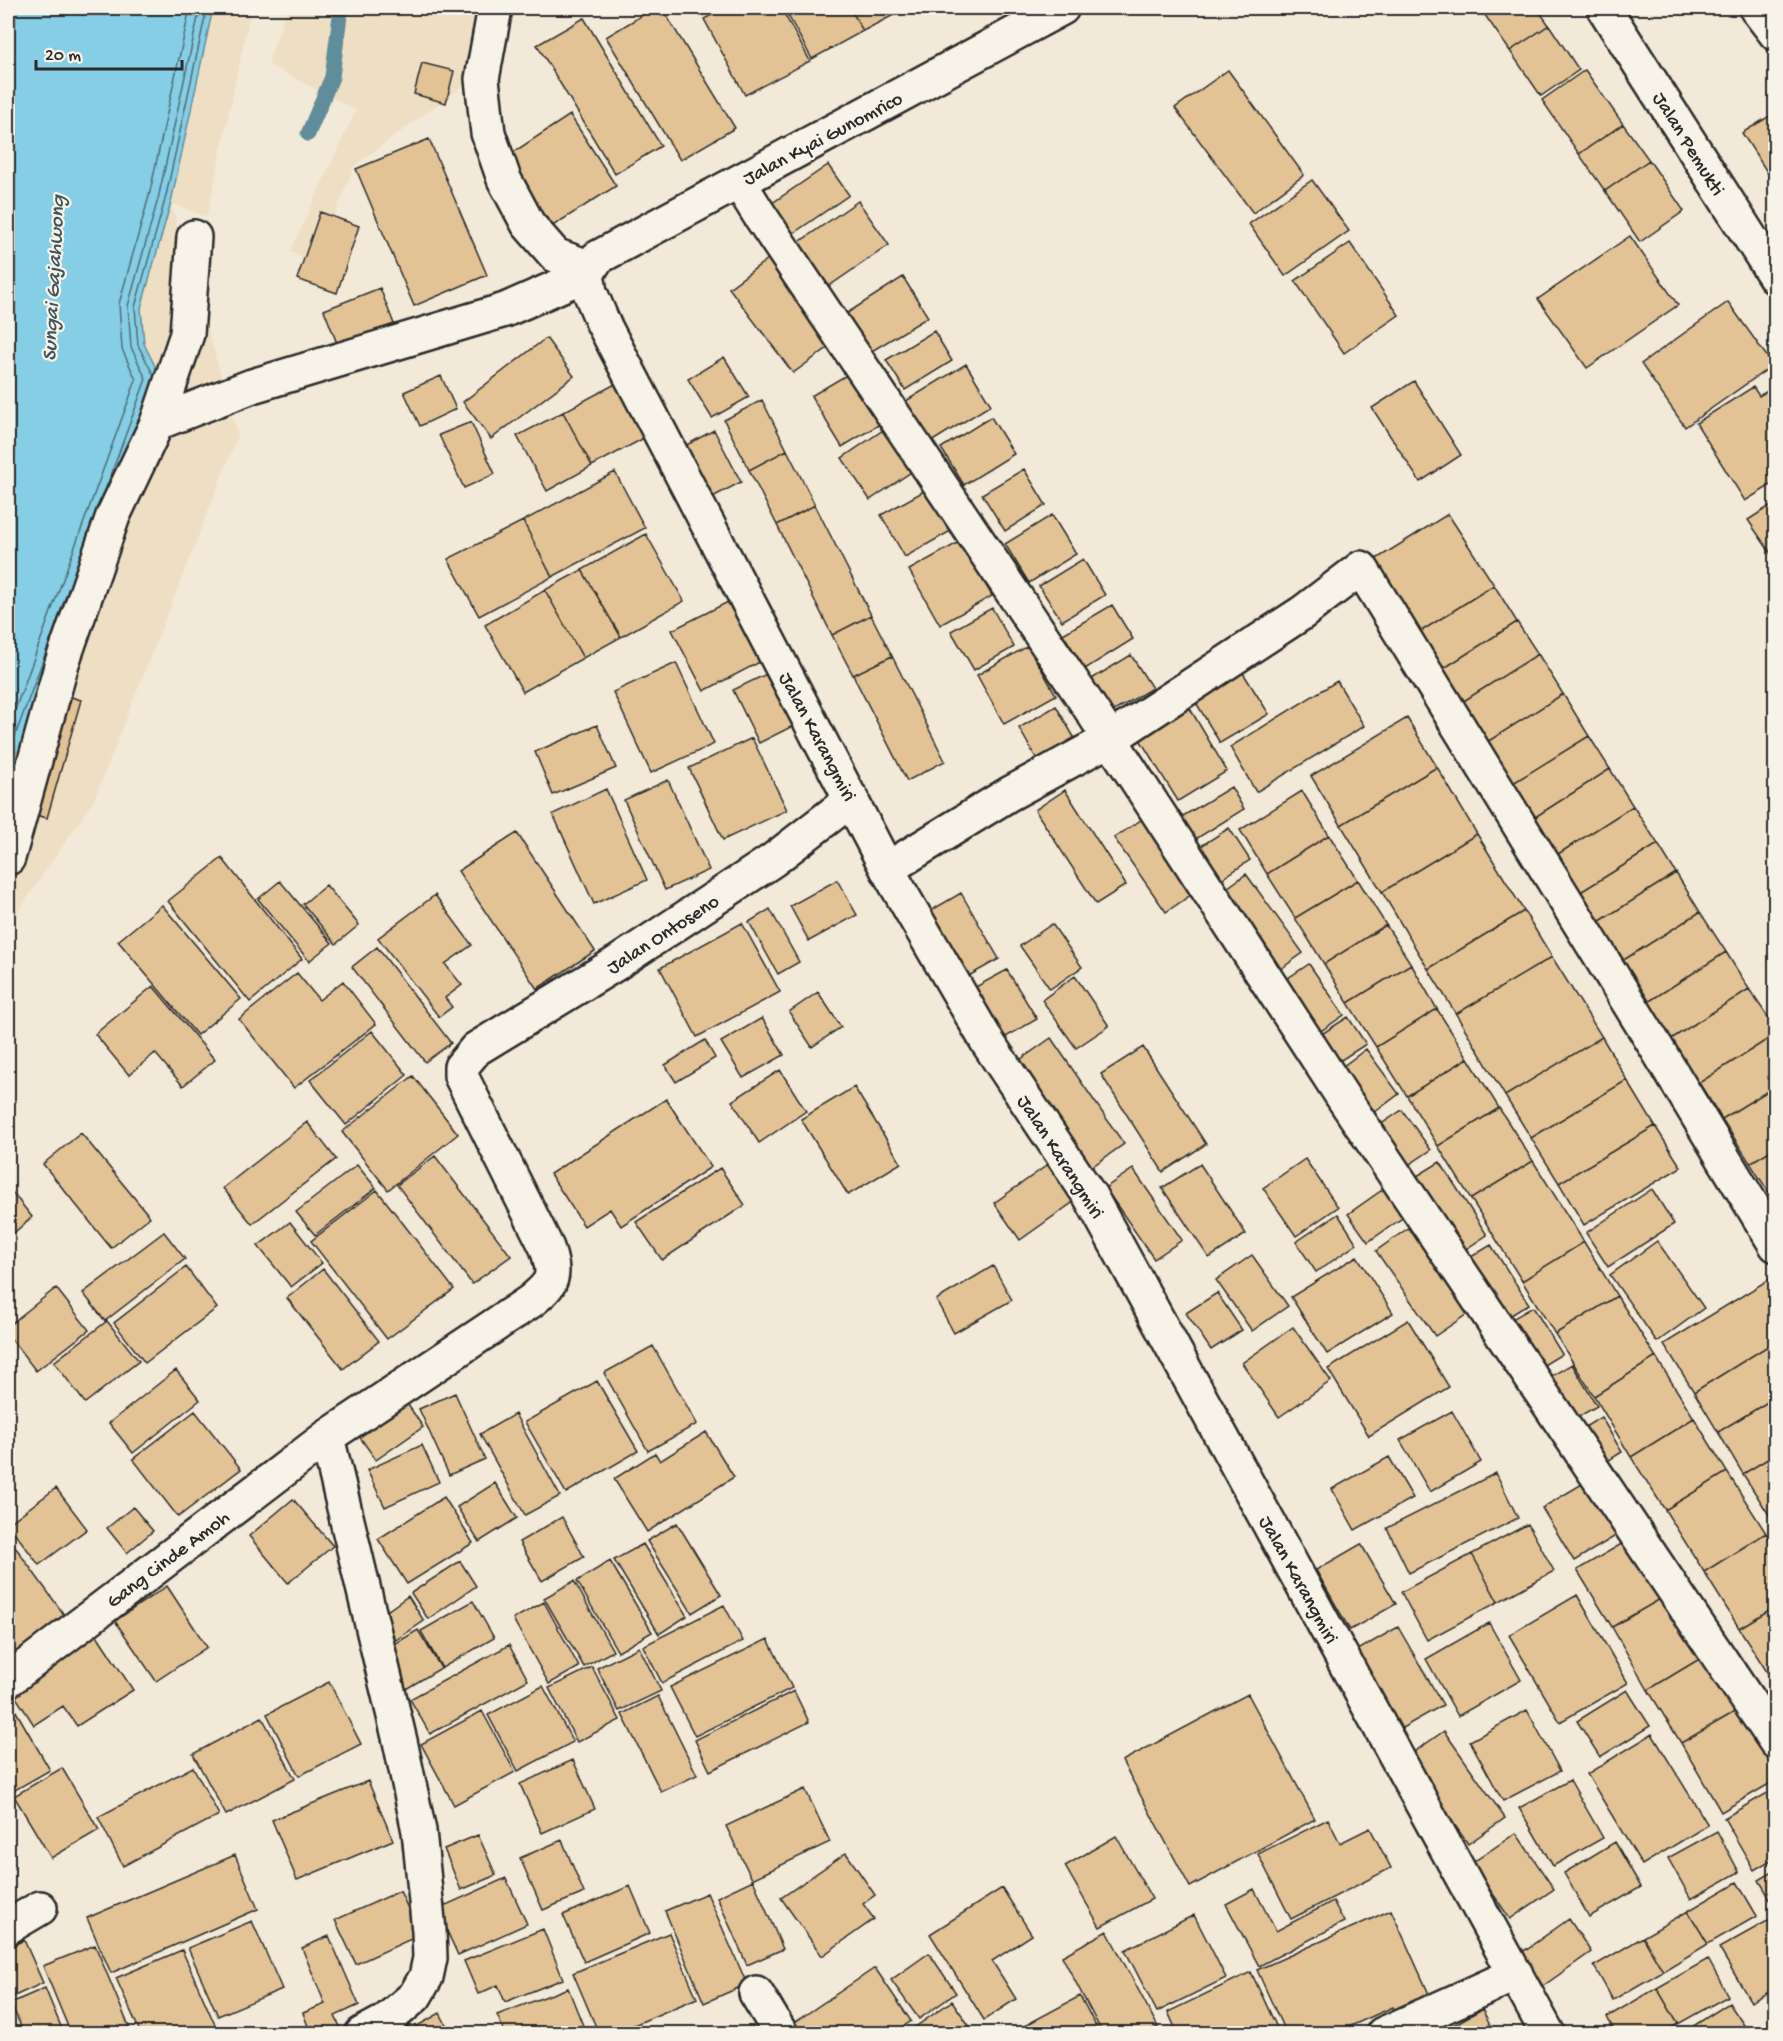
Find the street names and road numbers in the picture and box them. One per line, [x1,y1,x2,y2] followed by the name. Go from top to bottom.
[740,88,907,192] street label: Jalan Kyai Gunomrico
[1646,89,1728,201] street label: Jalan Pemukti
[772,669,860,806] street label: Jalan Karangmiri
[604,891,724,981] street label: Jalan Ontoseno
[1011,1092,1108,1224] street label: Jalan Karangmiri
[103,1507,235,1614] street label: Gang Cinde Amoh
[1252,1513,1342,1649] street label: Jalan Karangmiri

